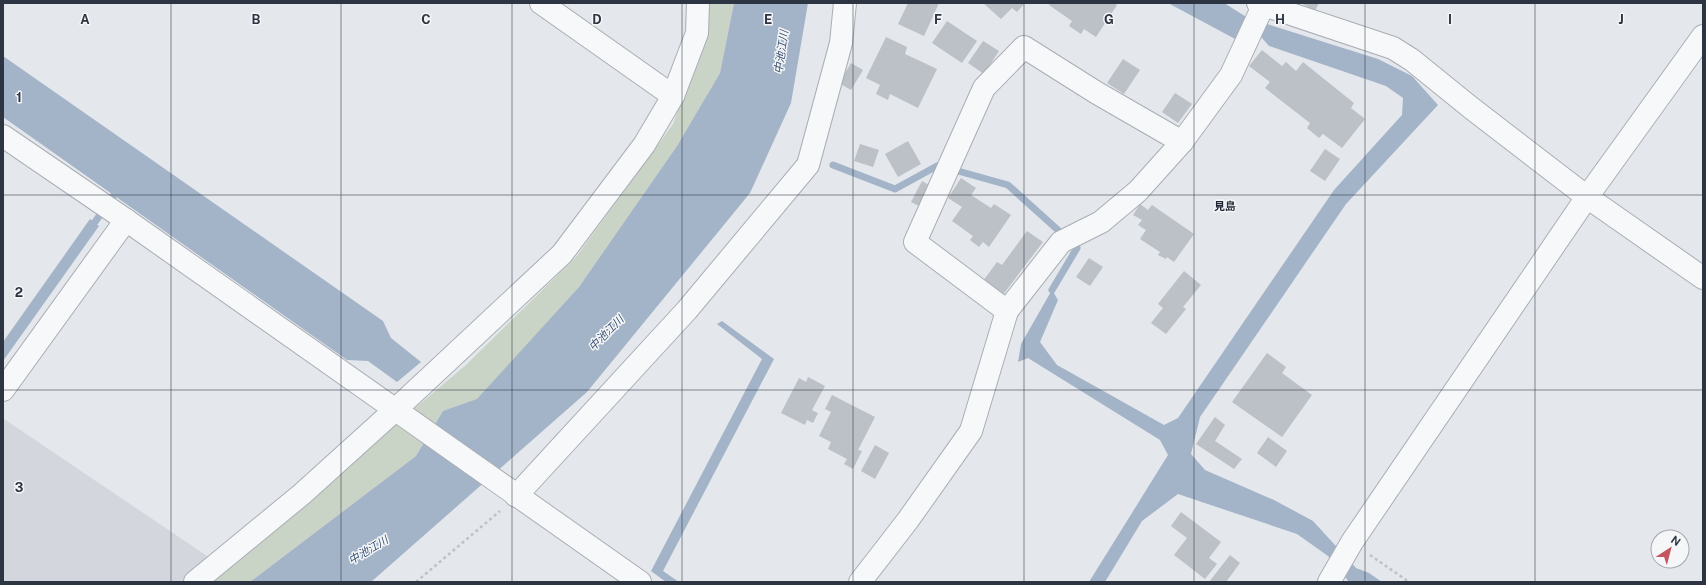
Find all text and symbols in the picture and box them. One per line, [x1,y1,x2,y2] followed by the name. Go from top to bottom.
[80,12,90,27] text: A
[252,12,261,27] text: B
[421,12,431,27] text: C
[592,12,602,27] text: D
[764,12,772,27] text: E
[934,12,942,27] text: F
[1104,12,1114,27] text: G
[1275,12,1285,27] text: H
[1448,12,1452,27] text: I
[1618,12,1624,27] text: J
[772,28,790,75] water label: 中池江川
[16,90,22,105] text: 1
[1214,200,1236,212] district label: 見島
[15,285,23,300] text: 2
[586,312,627,353] water label: 中池江川
[15,480,24,495] text: 3
[1650,529,1690,569] north arrow
[346,533,391,566] water label: 中池江川
[1669,534,1683,548] text: N

